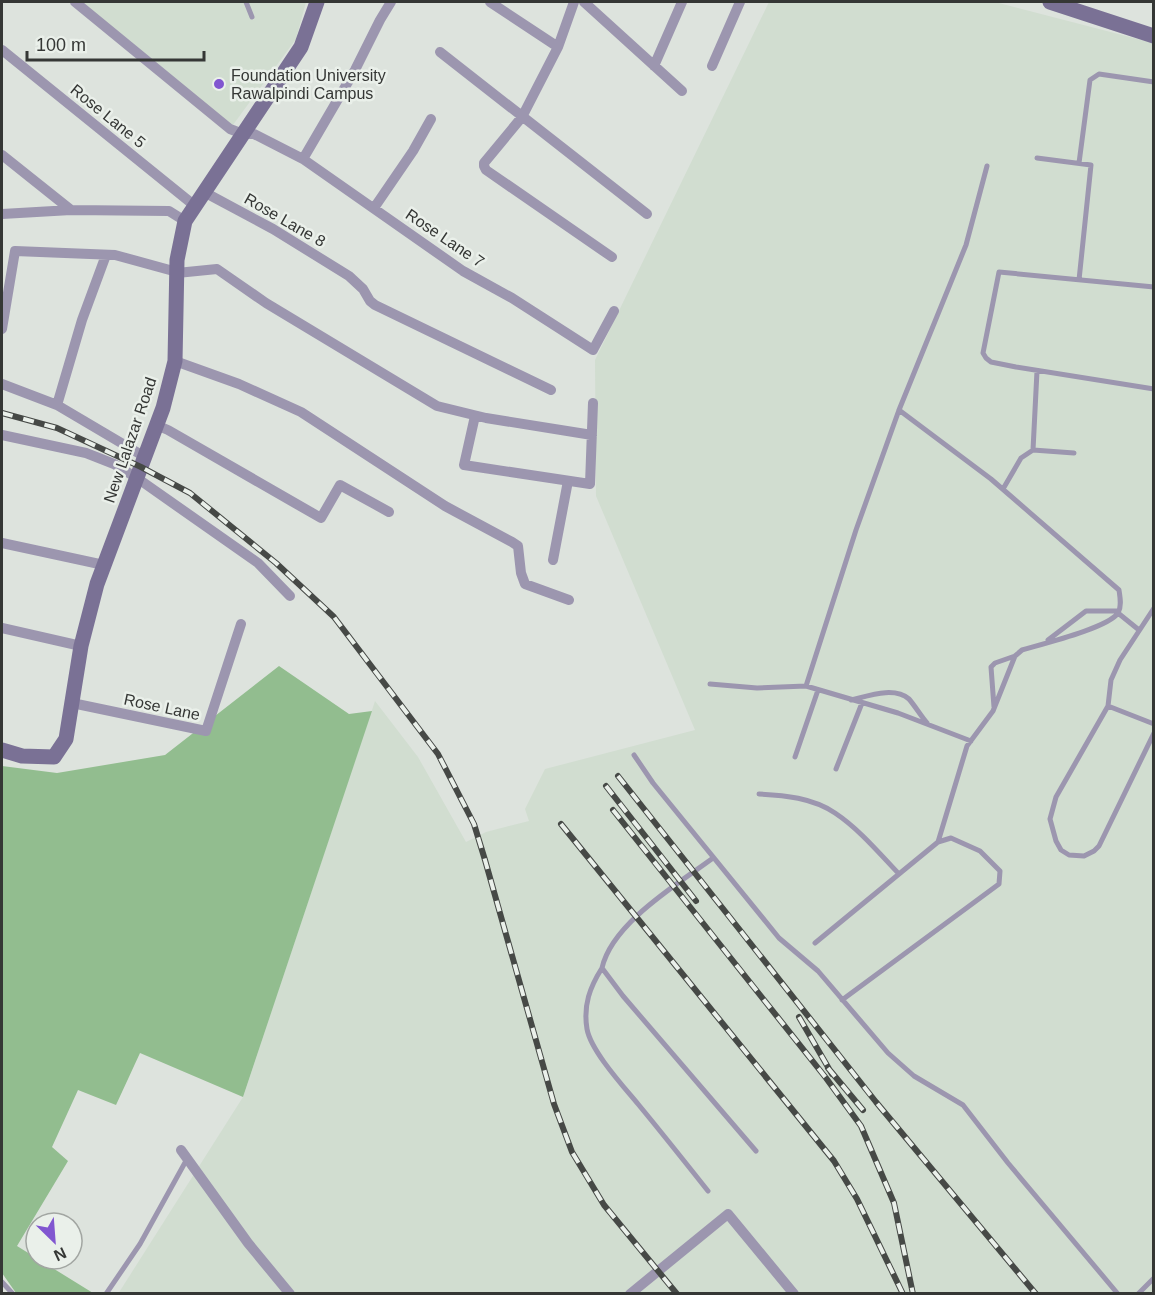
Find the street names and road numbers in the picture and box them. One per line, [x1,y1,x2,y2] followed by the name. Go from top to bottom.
[67,81,149,151] street label: Rose Lane 5
[241,190,329,250] street label: Rose Lane 8
[403,206,487,270] street label: Rose Lane 7
[101,375,159,505] street label: New Lalazar Road
[122,691,202,723] street label: Rose Lane

